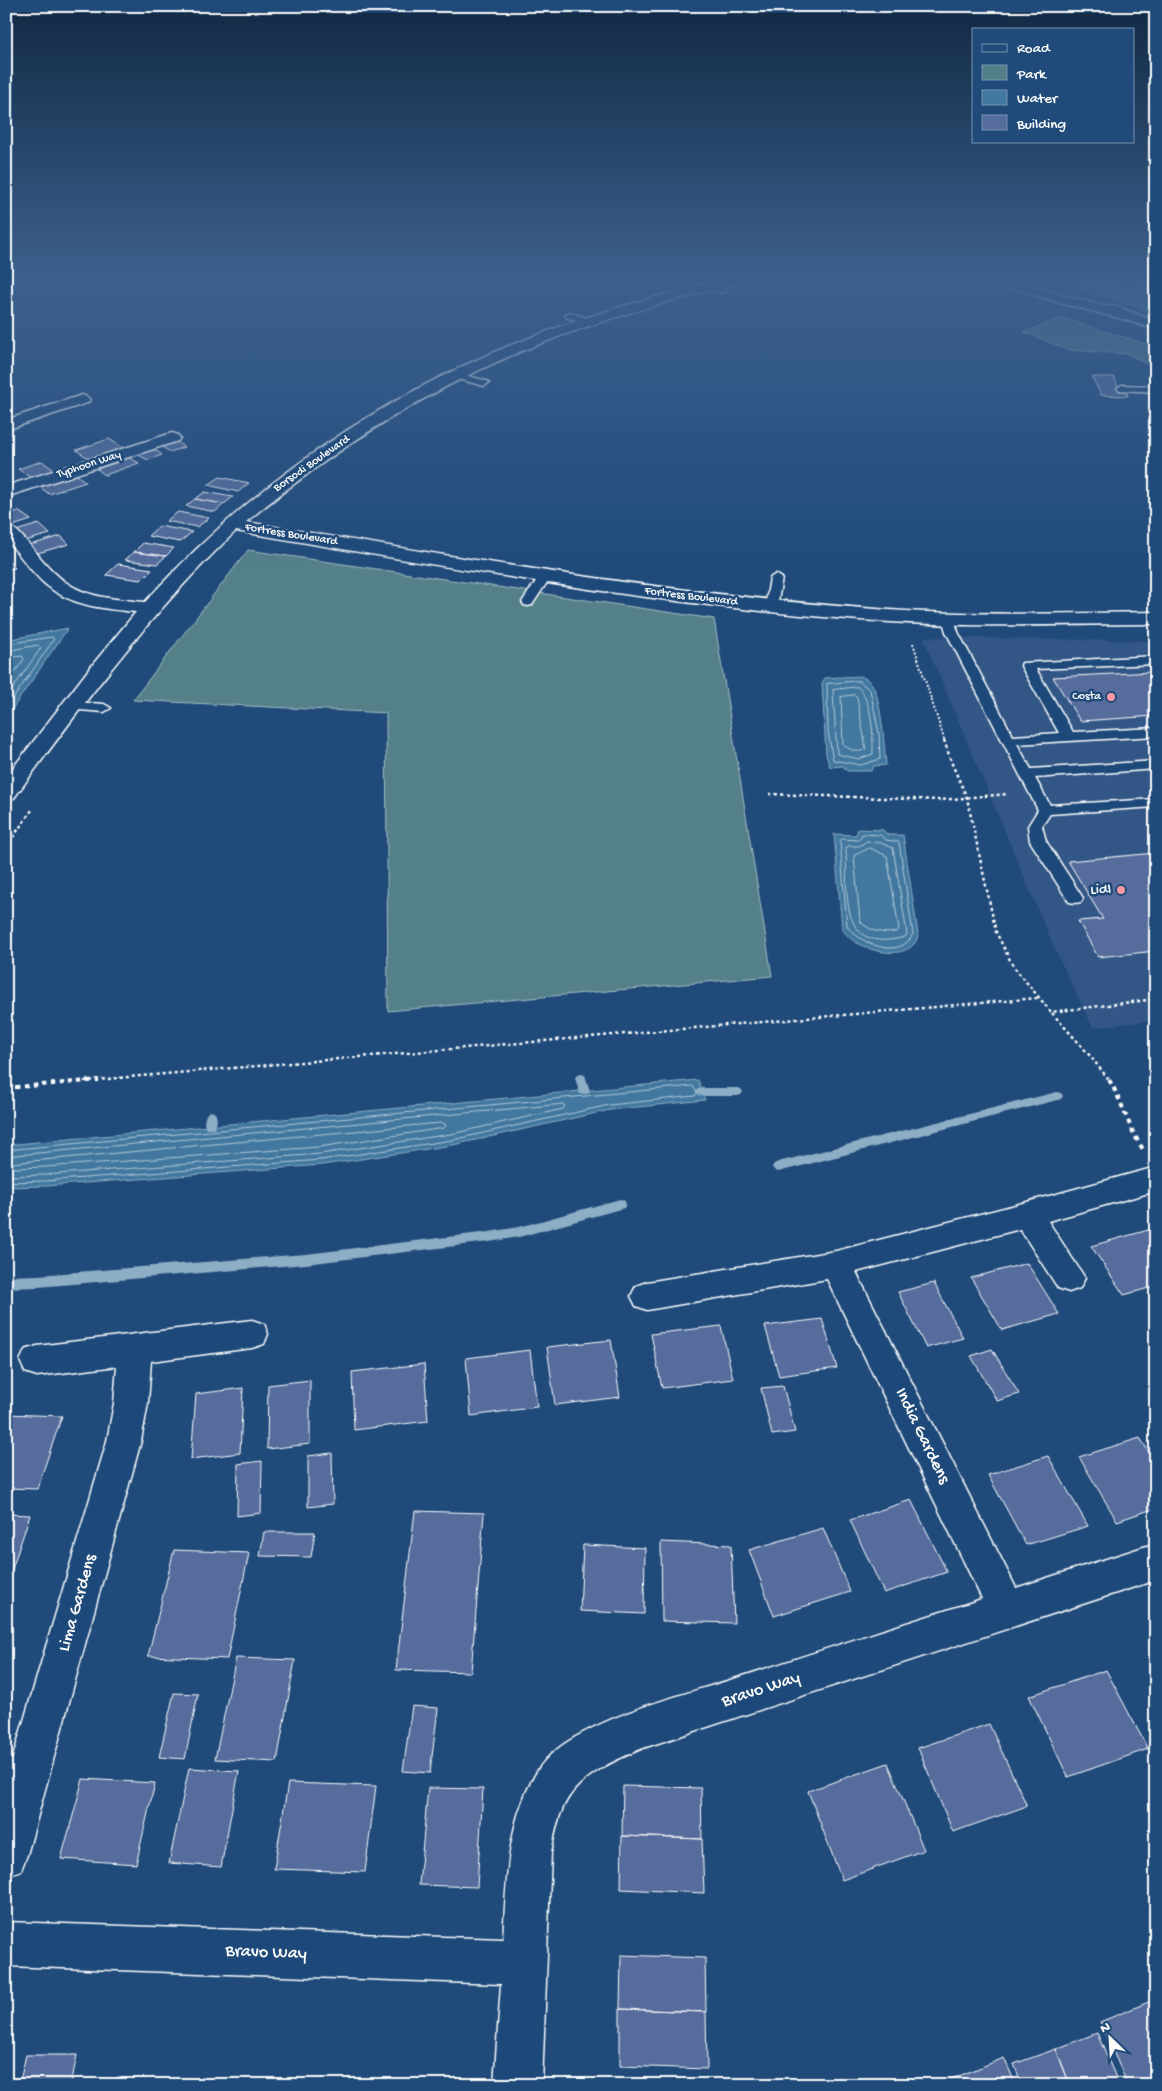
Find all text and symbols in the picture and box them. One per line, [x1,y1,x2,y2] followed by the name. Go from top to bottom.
[972,28,1134,142] legend
[1017,40,1051,58] text: Road
[1016,66,1047,84] text: Park
[1017,90,1059,108] text: Water
[1016,116,1066,134] text: Building
[270,432,354,496] street label: Borsodi Boulevard
[54,448,123,482] street label: Typhoon Way
[243,521,339,549] street label: Fortress Boulevard
[643,584,739,610] street label: Fortress Boulevard
[1072,690,1101,704] place label: Costa
[1105,691,1117,703] marker: Costa
[1090,881,1111,899] place label: Lidl
[1115,884,1127,896] marker: Lidl
[890,1385,955,1489] street label: India Gardens
[54,1551,102,1654] street label: Lima Gardens
[718,1667,803,1713] street label: Bravo Way
[224,1941,307,1965] street label: Bravo Way
[1084,2014,1134,2064] north arrow
[1098,2019,1113,2038] text: N

